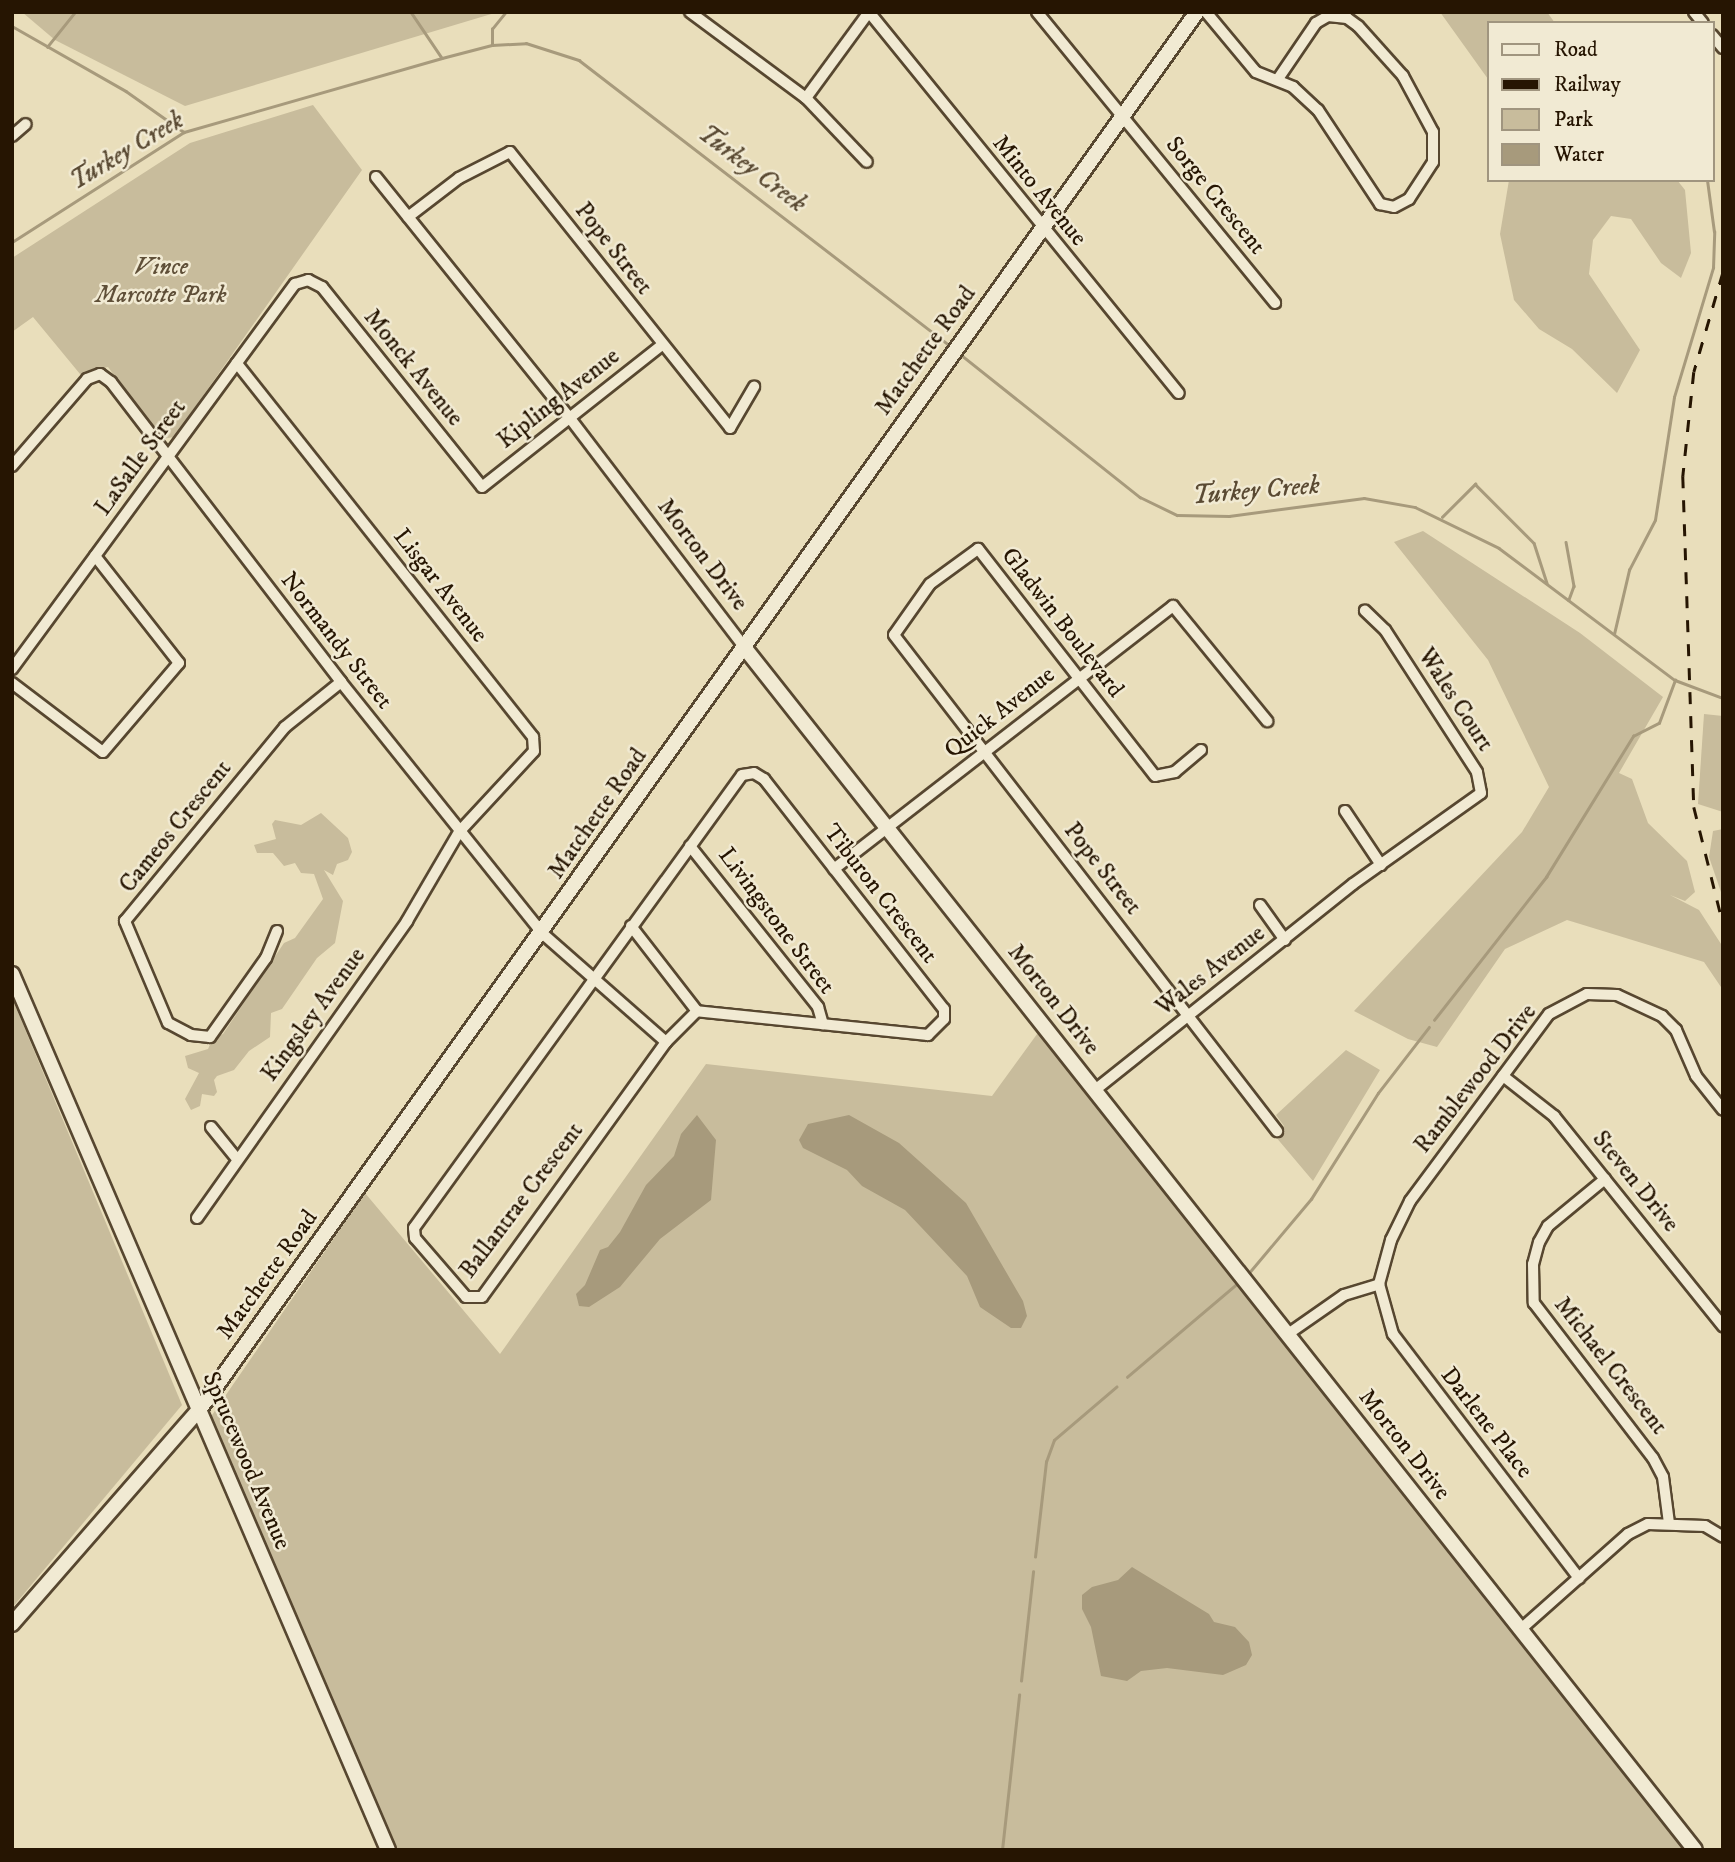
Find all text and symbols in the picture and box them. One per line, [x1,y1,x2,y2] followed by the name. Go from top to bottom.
[1486,21,1714,182] legend
[1554,37,1598,63] text: Road
[1554,72,1621,98] text: Railway
[64,105,190,197] water label: Turkey Creek
[1554,107,1593,133] text: Park
[692,118,812,220] water label: Turkey Creek
[986,130,1092,252] street label: Minto Avenue
[1159,131,1271,261] street label: Sorge Crescent
[1554,142,1604,168] text: Water
[568,197,658,301] street label: Pope Street
[96,254,226,310] park label: Vince Marcotte Park
[869,281,983,421] street label: Matchette Road
[357,304,469,432] street label: Monck Avenue
[492,342,626,456] street label: Kipling Avenue
[89,394,193,522] street label: LaSalle Street
[1191,470,1321,512] water label: Turkey Creek
[651,493,753,617] street label: Morton Drive
[387,523,493,649] street label: Lisgar Avenue
[995,542,1129,704] street label: Gladwin Boulevard
[274,567,398,715] street label: Normandy Street
[1411,643,1499,757] street label: Wales Court
[939,661,1061,765] street label: Quick Avenue
[542,743,654,885] street label: Matchette Road
[114,755,238,899] street label: Cameos Crescent
[1057,817,1147,921] street label: Pope Street
[817,819,943,969] street label: Tiburon Crescent
[711,842,841,1000] street label: Livingstone Street
[1151,920,1271,1022] street label: Wales Avenue
[1001,939,1105,1061] street label: Morton Drive
[256,943,372,1087] street label: Kingsley Avenue
[1409,999,1543,1159] street label: Ramblewood Drive
[454,1118,590,1284] street label: Ballantrae Crescent
[1585,1126,1685,1238] street label: Steven Drive
[211,1205,325,1345] street label: Matchette Road
[1547,1291,1673,1441] street label: Michael Crescent
[1434,1362,1538,1484] street label: Darlene Place
[196,1368,296,1554] street label: Sprucewood Avenue
[1352,1384,1456,1506] street label: Morton Drive

